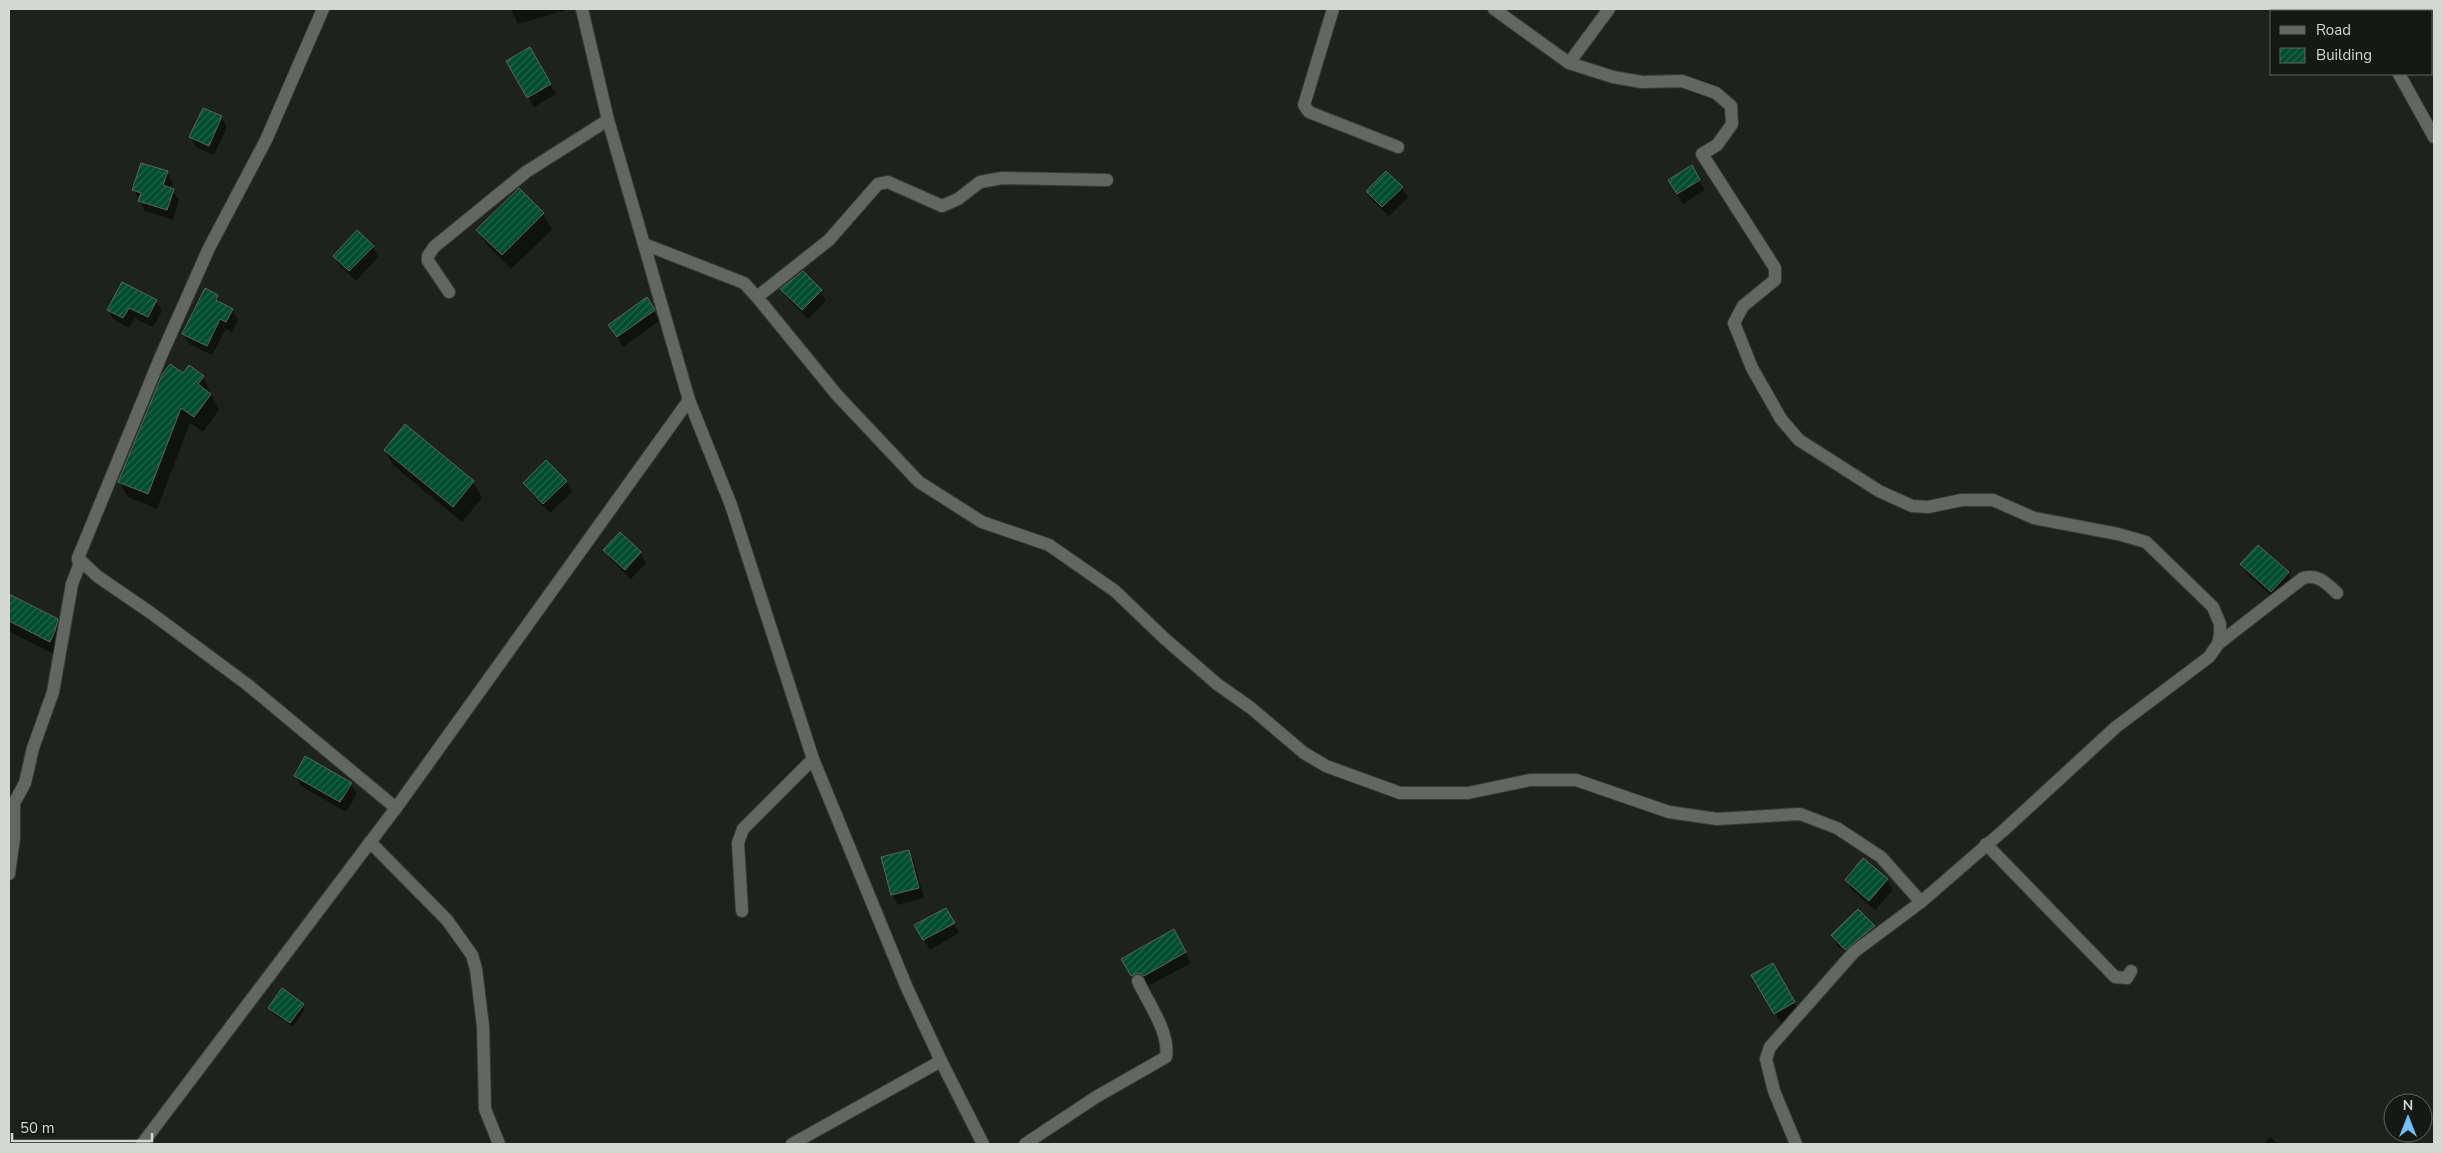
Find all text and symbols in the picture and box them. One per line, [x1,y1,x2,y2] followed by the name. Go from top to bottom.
[2270,10,2433,75] legend
[2316,20,2351,40] text: Road
[2316,45,2372,65] text: Building
[2383,1093,2433,1143] north arrow
[2403,1096,2413,1115] text: N
[12,1110,152,1142] scale bar
[20,1118,55,1138] text: 50 m

